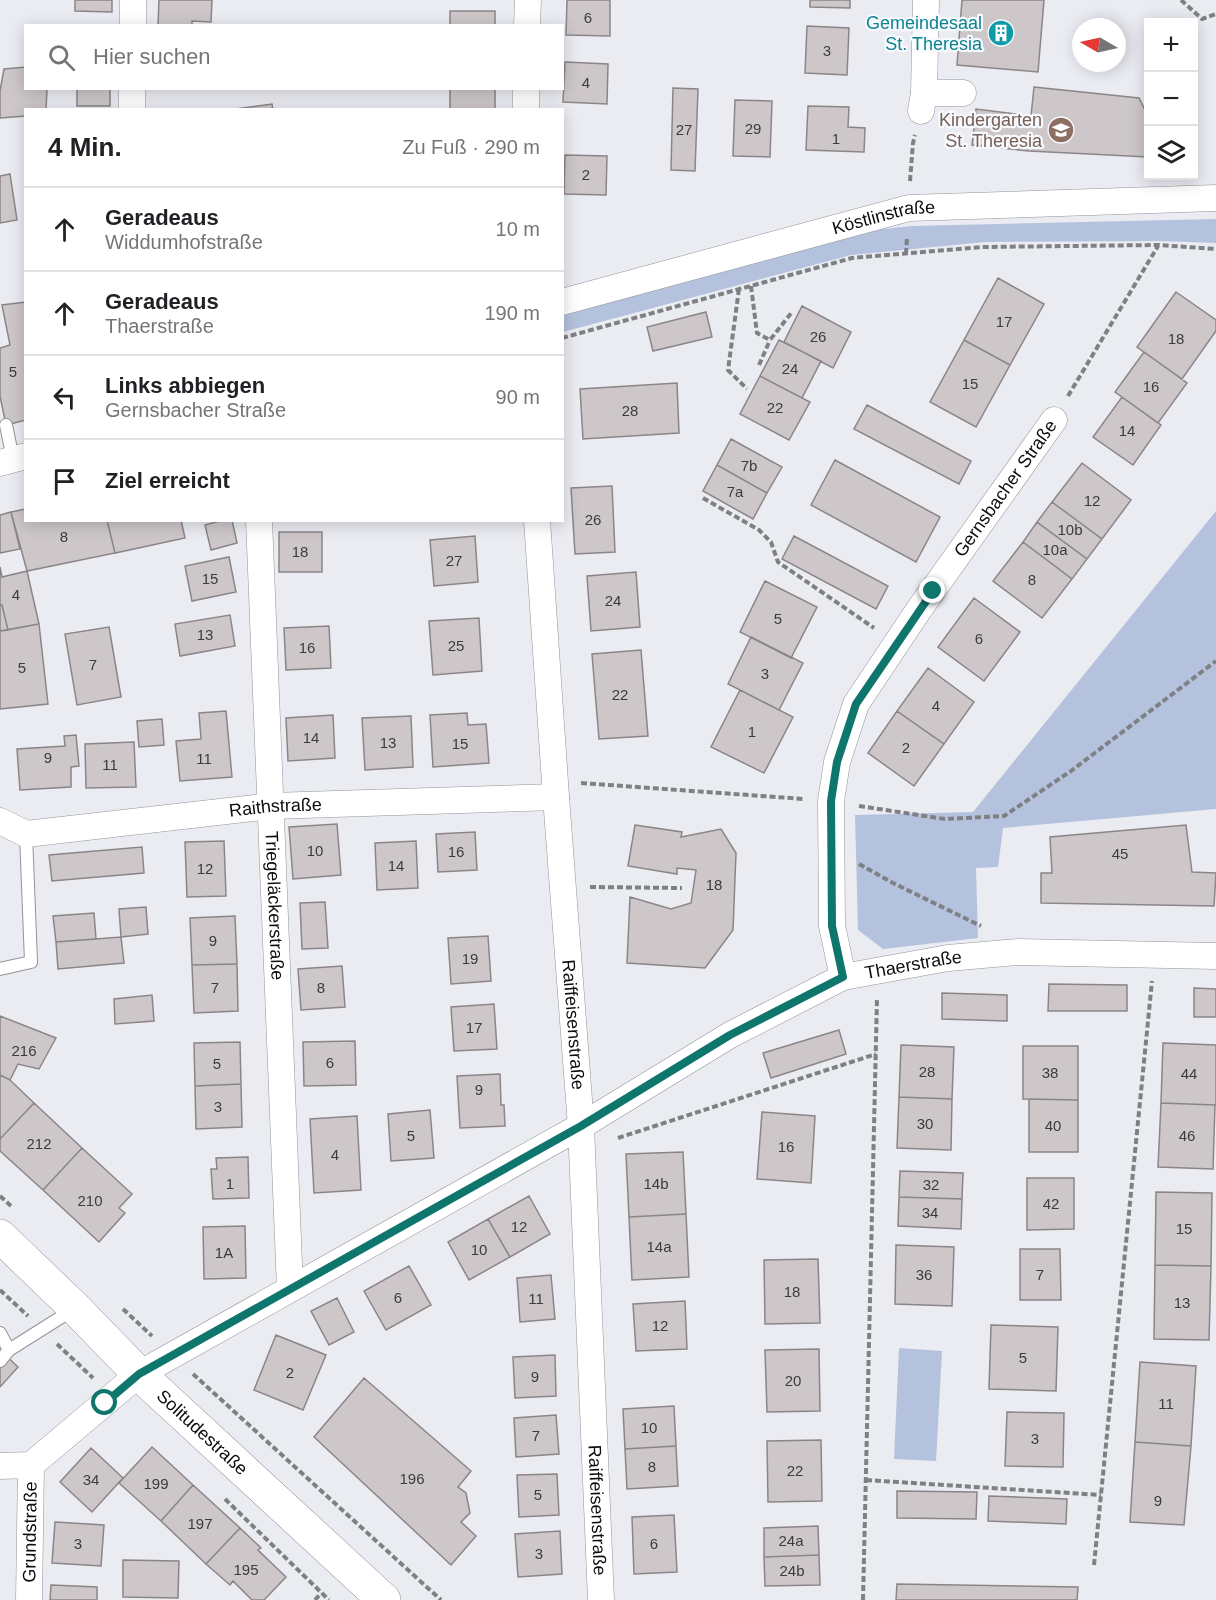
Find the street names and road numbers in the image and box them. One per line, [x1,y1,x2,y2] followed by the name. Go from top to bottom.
[830,197,935,238] street label: Köstlinstraße
[950,416,1061,561] street label: Gernsbacher Straße
[228,794,322,821] street label: Raithstraße
[262,831,288,981] street label: Triegeläckerstraße
[863,947,962,983] street label: Thaerstraße
[558,959,588,1091] street label: Raiffeisenstraße
[153,1386,252,1479] street label: Solitudestraße
[584,1444,610,1576] street label: Raiffeisenstraße
[19,1481,41,1583] street label: Grundstraße

